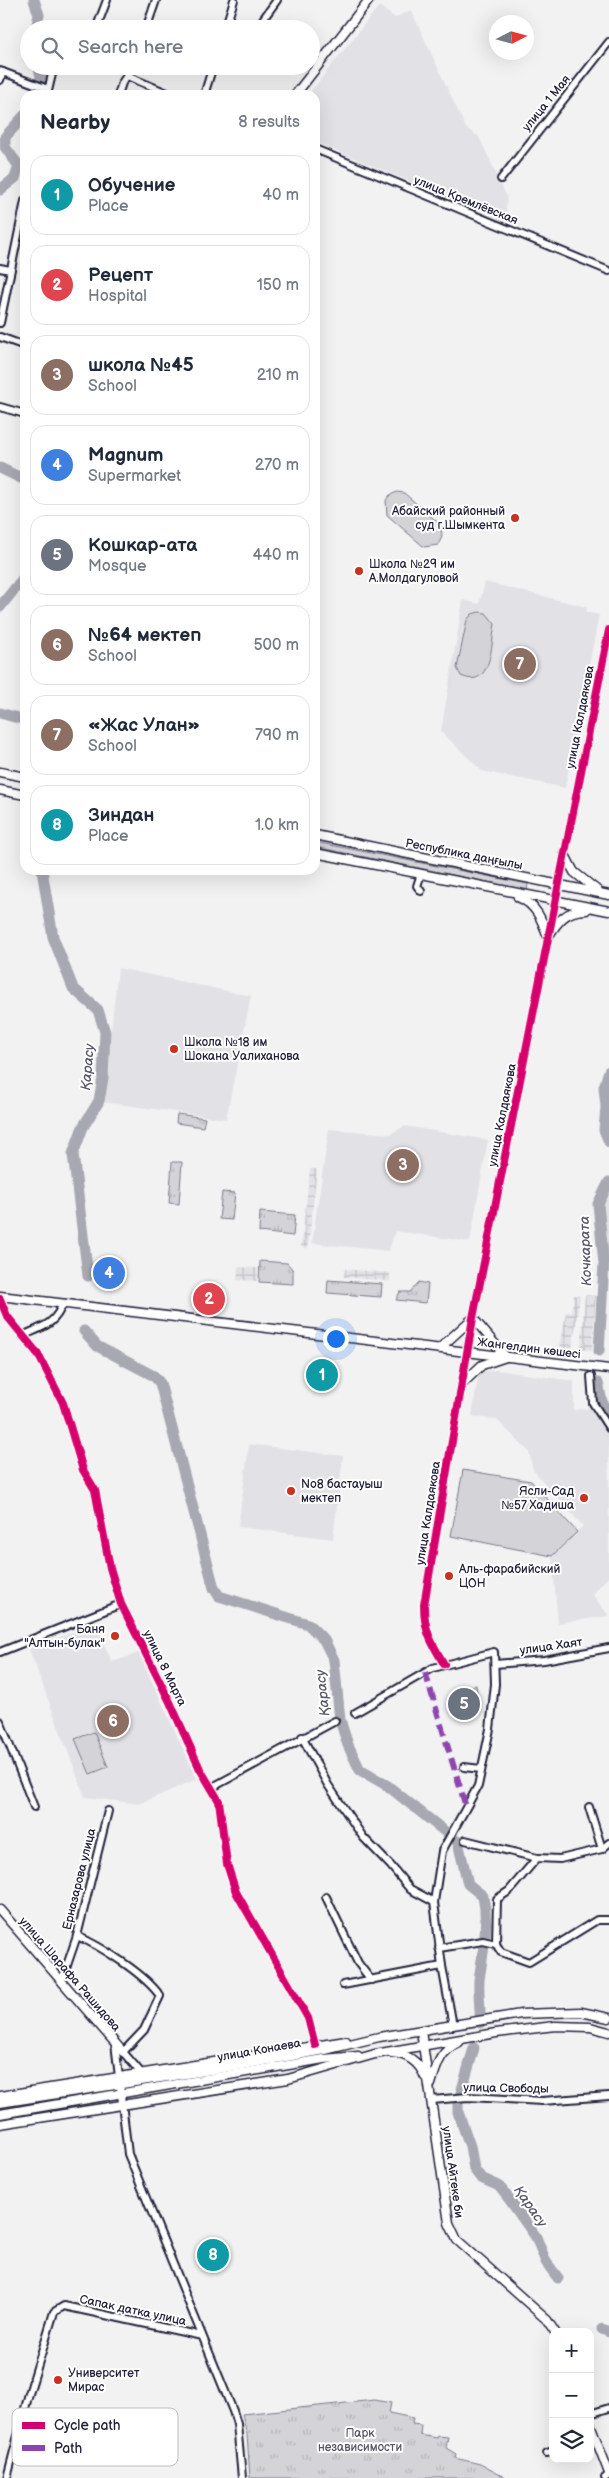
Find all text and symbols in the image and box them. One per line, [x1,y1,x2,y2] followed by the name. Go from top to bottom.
[489,15,534,60] north arrow
[20,20,320,75] search box
[38,34,66,62] icon: search
[78,36,183,59] text: Search here
[519,72,574,135] street label: улица 1 Мая
[40,110,110,135] text: Nearby
[238,113,300,132] text: 8 results
[412,173,520,228] street label: улица Кремлёвская
[88,174,175,197] text: Обучение
[54,186,60,205] text: 1
[262,186,299,205] text: 40 m
[88,197,129,216] text: Place
[88,264,153,287] text: Рецепт
[52,276,62,295] text: 2
[257,276,299,295] text: 150 m
[88,287,147,306] text: Hospital
[88,354,194,377] text: школа №45
[52,366,62,385] text: 3
[257,366,299,385] text: 210 m
[88,377,137,396] text: School
[88,444,163,467] text: Magnum
[52,456,62,475] text: 4
[255,456,299,475] text: 270 m
[88,467,181,486] text: Supermarket
[391,504,505,533] place label: Абайский районный суд г.Шымкента
[509,512,521,524] marker: Абайский районный суд г.Шымкента
[88,534,197,557] text: Кошкар-ата
[52,546,62,565] text: 5
[253,546,299,565] text: 440 m
[88,557,147,576] text: Mosque
[368,557,459,586] place label: Школа №29 им А.Молдагуловой
[353,565,365,577] marker: Школа №29 им А.Молдагуловой
[88,624,201,647] text: №64 мектеп
[52,636,62,655] text: 6
[253,636,299,655] text: 500 m
[504,645,536,683] pin: 7
[88,647,137,666] text: School
[563,664,598,770] street label: улица Калдаякова
[88,714,200,737] text: «Жас Улан»
[53,726,61,745] text: 7
[255,726,299,745] text: 790 m
[88,737,137,756] text: School
[88,804,154,827] text: Зиндан
[52,816,62,835] text: 8
[255,816,299,835] text: 1.0 km
[88,827,129,846] text: Place
[404,836,524,873] street label: Республика даңғылы
[184,1035,300,1064] place label: Школа №18 им Шокана Уалиханова
[77,1043,98,1091] water label: Қарасу
[168,1043,180,1055] marker: Школа №18 им Шокана Уалиханова
[485,1062,520,1168] street label: улица Калдаякова
[387,1146,419,1184] pin: 3
[576,1216,595,1286] water label: Кочкарата
[93,1254,125,1292] pin: 4
[193,1280,225,1318] pin: 2
[323,1326,349,1352] your location
[476,1335,582,1362] street label: Жангелдин көшесі
[306,1356,338,1394] pin: 1
[413,1460,444,1566] street label: улица Калдаякова
[301,1477,382,1506] place label: No8 бастауыш мектеп
[501,1484,575,1513] place label: Ясли-Сад №57 Хадиша
[285,1485,297,1497] marker: No8 бастауыш мектеп
[578,1492,590,1504] marker: Ясли-Сад №57 Хадиша
[458,1562,561,1591] place label: Аль-фарабийский ЦОН
[443,1570,455,1582] marker: Аль-фарабийский ЦОН
[24,1622,105,1651] place label: Баня "Алтын-булак"
[140,1628,189,1709] street label: улица 8 Марта
[109,1630,121,1642] marker: Баня "Алтын-булак"
[519,1635,584,1658] street label: улица Хаят
[312,1668,333,1717] water label: Қарасу
[448,1685,480,1723] pin: 5
[97,1702,129,1740] pin: 6
[60,1827,99,1931] street label: Ерназарова улица
[16,1914,123,2035] street label: улица Шарафа Рашидова
[216,2036,302,2065] street label: улица Конаева
[463,2080,549,2097] street label: улица Свободы
[439,2125,466,2219] street label: улица Айтеке би
[510,2182,551,2231] water label: Қарасу
[197,2236,229,2274] pin: 8
[78,2292,188,2329] street label: Сапак датка улица
[549,2328,594,2463] map controls
[549,2328,594,2373] button: +
[68,2366,140,2395] place label: Университет Мирас
[549,2373,594,2418] button: −
[52,2374,64,2386] marker: Университет Мирас
[12,2408,178,2466] legend
[54,2417,121,2434] text: Cycle path
[549,2418,594,2463] button: layers
[318,2426,402,2455] park label: Парк независимости
[54,2440,82,2457] text: Path

